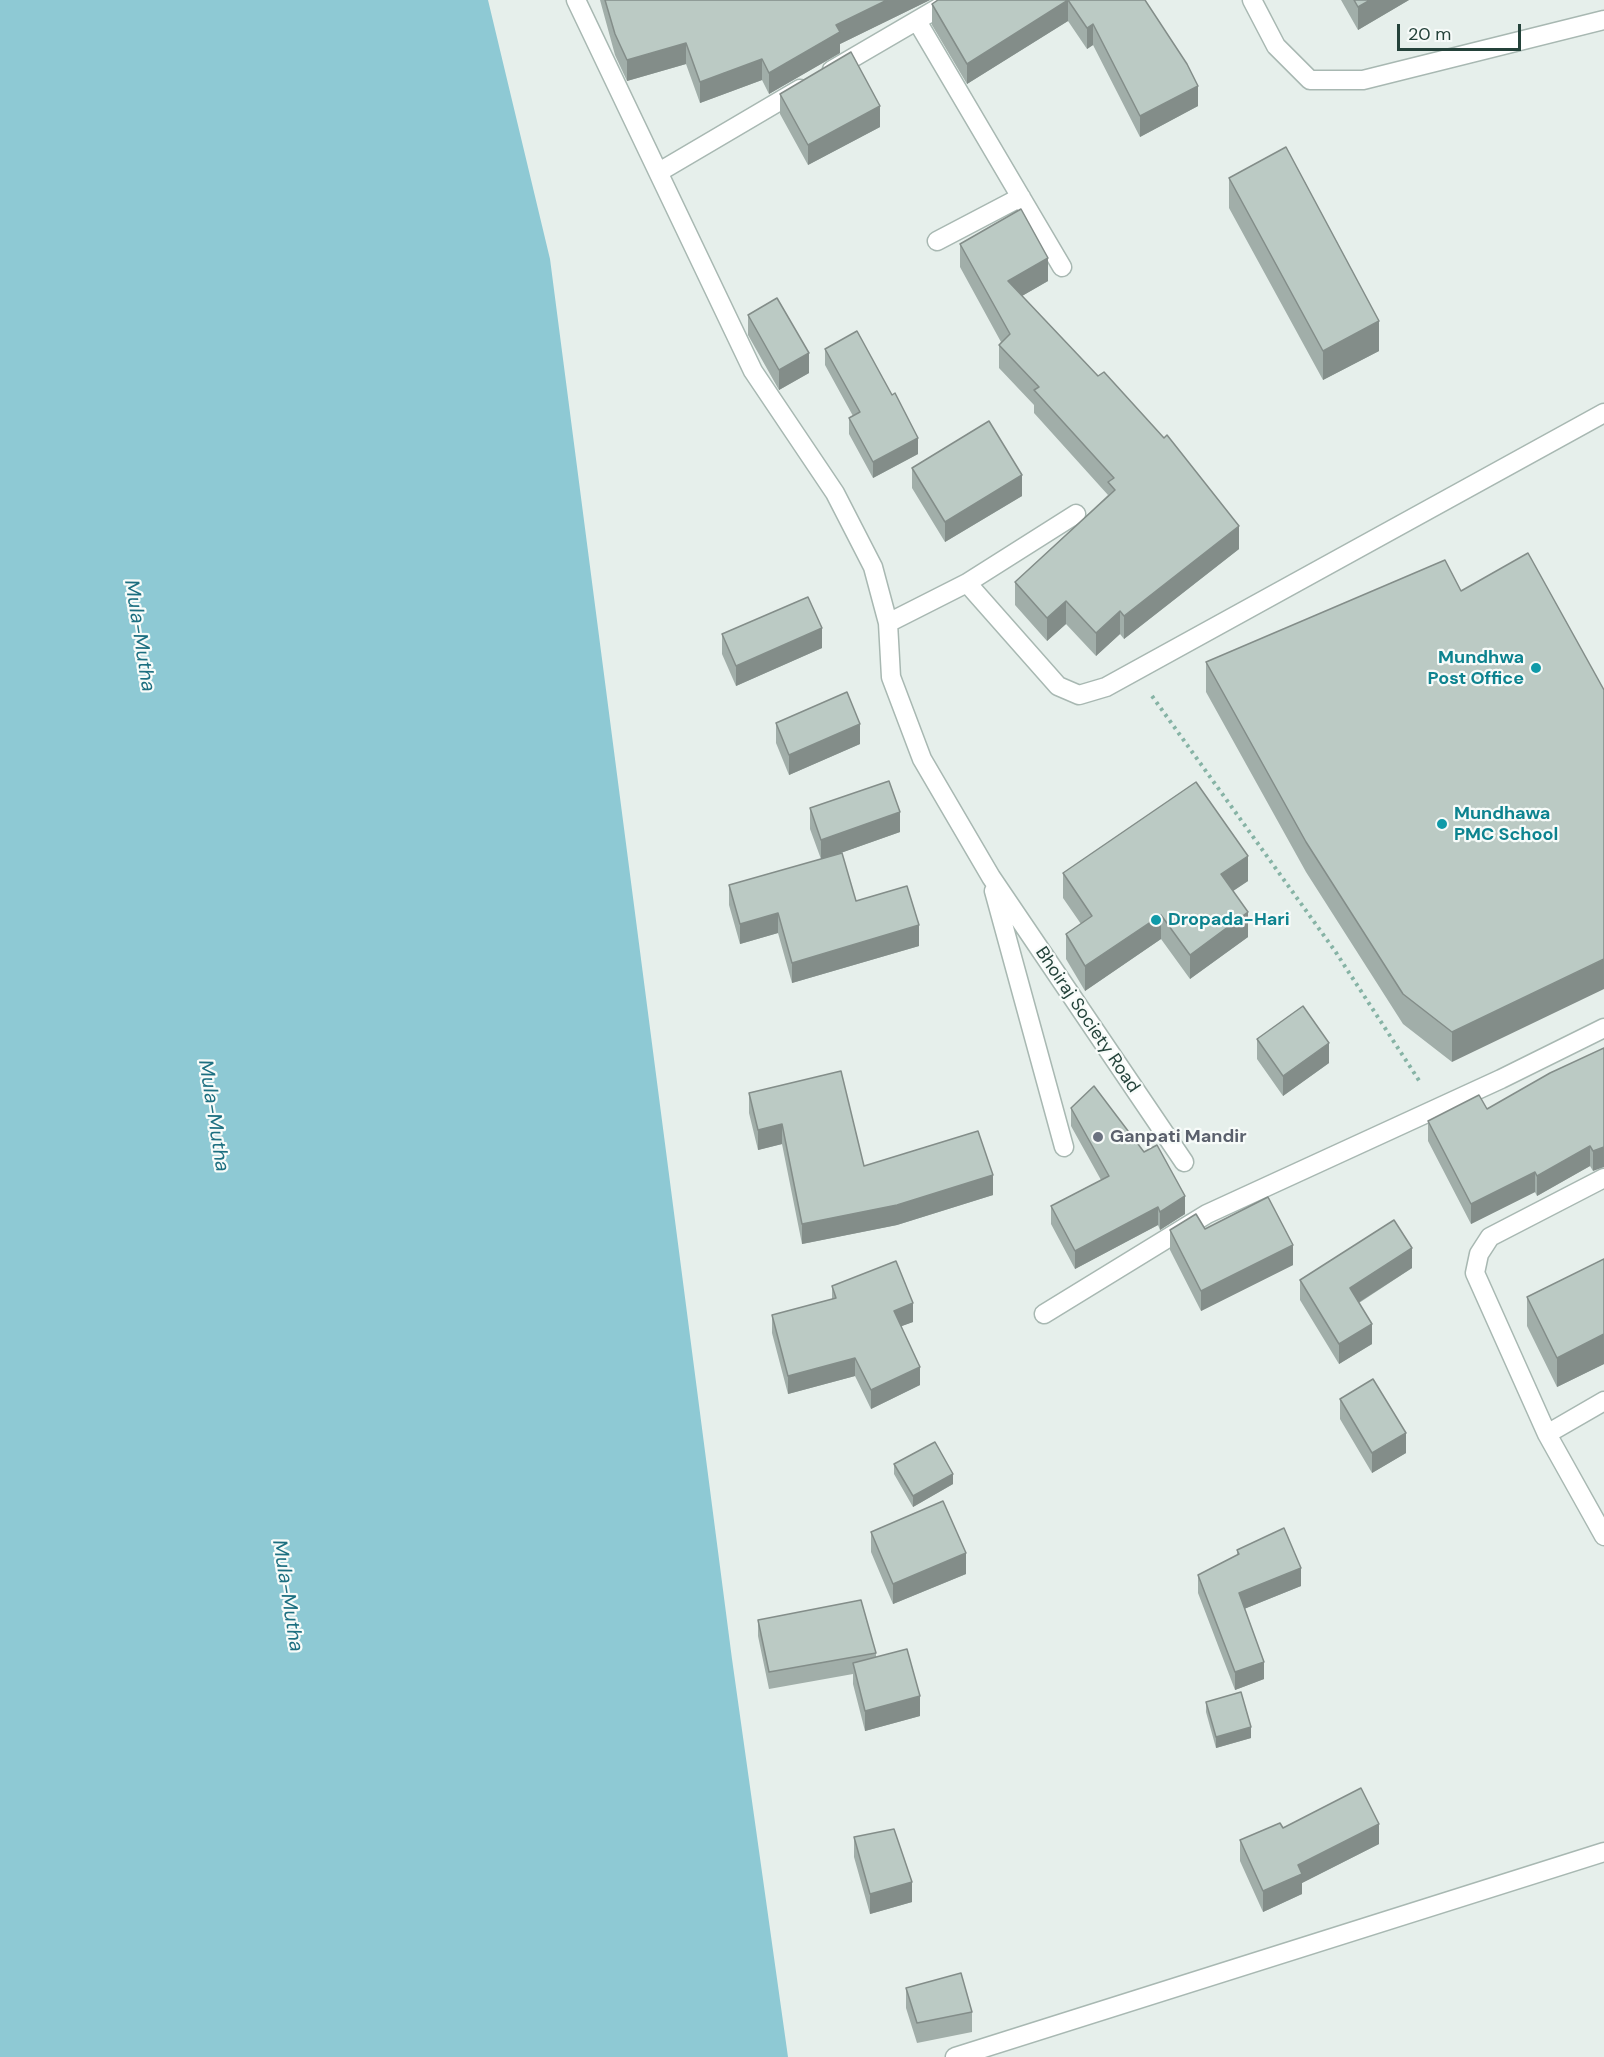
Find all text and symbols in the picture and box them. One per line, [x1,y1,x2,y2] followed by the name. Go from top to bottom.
[1400,12,1524,50] scale bar
[1408,22,1451,46] text: 20 m
[118,578,160,694] water label: Mula-Mutha
[1428,647,1524,690] place label: Mundhwa Post Office
[1529,661,1543,675] marker: Mundhwa Post Office
[1454,803,1558,846] place label: Mundhawa PMC School
[1435,817,1449,831] marker: Mundhawa PMC School
[1168,909,1290,931] place label: Dropada-Hari
[1149,913,1163,927] marker: Dropada-Hari
[1030,943,1144,1097] street label: Bhoiraj Society Road
[192,1058,234,1174] water label: Mula-Mutha
[1110,1126,1247,1148] place label: Ganpati Mandir
[1091,1130,1105,1144] marker: Ganpati Mandir
[266,1538,308,1654] water label: Mula-Mutha

